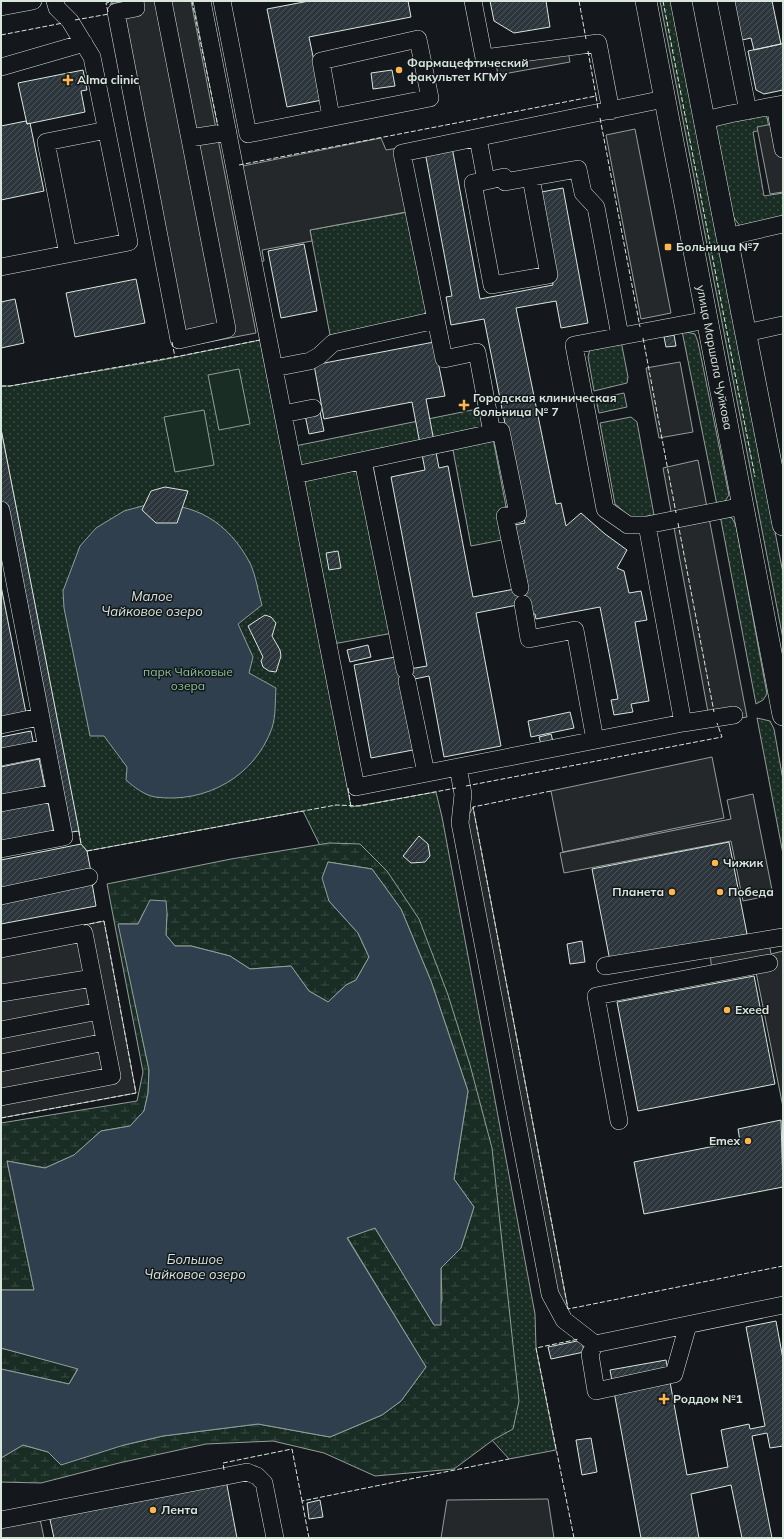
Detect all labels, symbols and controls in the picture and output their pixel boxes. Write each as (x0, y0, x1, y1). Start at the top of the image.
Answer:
place label: Фармацефтический факультет КГМУ (407, 55, 529, 84)
marker: Фармацефтический факультет КГМУ (394, 65, 404, 75)
place label: Alma clinic (77, 72, 139, 87)
marker: Alma clinic (62, 74, 74, 86)
place label: Больница №7 (676, 239, 759, 254)
marker: Больница №7 (663, 242, 673, 252)
street label: улица Маршала Чуйкова (694, 284, 736, 431)
place label: Городская клиническая больница № 7 (473, 390, 617, 419)
marker: Городская клиническая больница № 7 (458, 399, 470, 411)
water label: Малое Чайковое озеро (101, 588, 203, 619)
park label: парк Чайковые озера (143, 664, 233, 693)
place label: Чижик (723, 855, 763, 870)
marker: Чижик (710, 858, 720, 868)
place label: Планета (612, 884, 664, 899)
place label: Победа (728, 884, 774, 899)
marker: Планета (667, 887, 677, 897)
marker: Победа (715, 887, 725, 897)
place label: Exeed (735, 1002, 769, 1017)
marker: Exeed (722, 1005, 732, 1015)
place label: Emex (709, 1133, 740, 1148)
marker: Emex (743, 1136, 753, 1146)
water label: Большое Чайковое озеро (144, 1251, 246, 1282)
place label: Роддом №1 (673, 1391, 743, 1406)
marker: Роддом №1 (658, 1393, 670, 1405)
place label: Лента (161, 1502, 198, 1517)
marker: Лента (148, 1505, 158, 1515)

